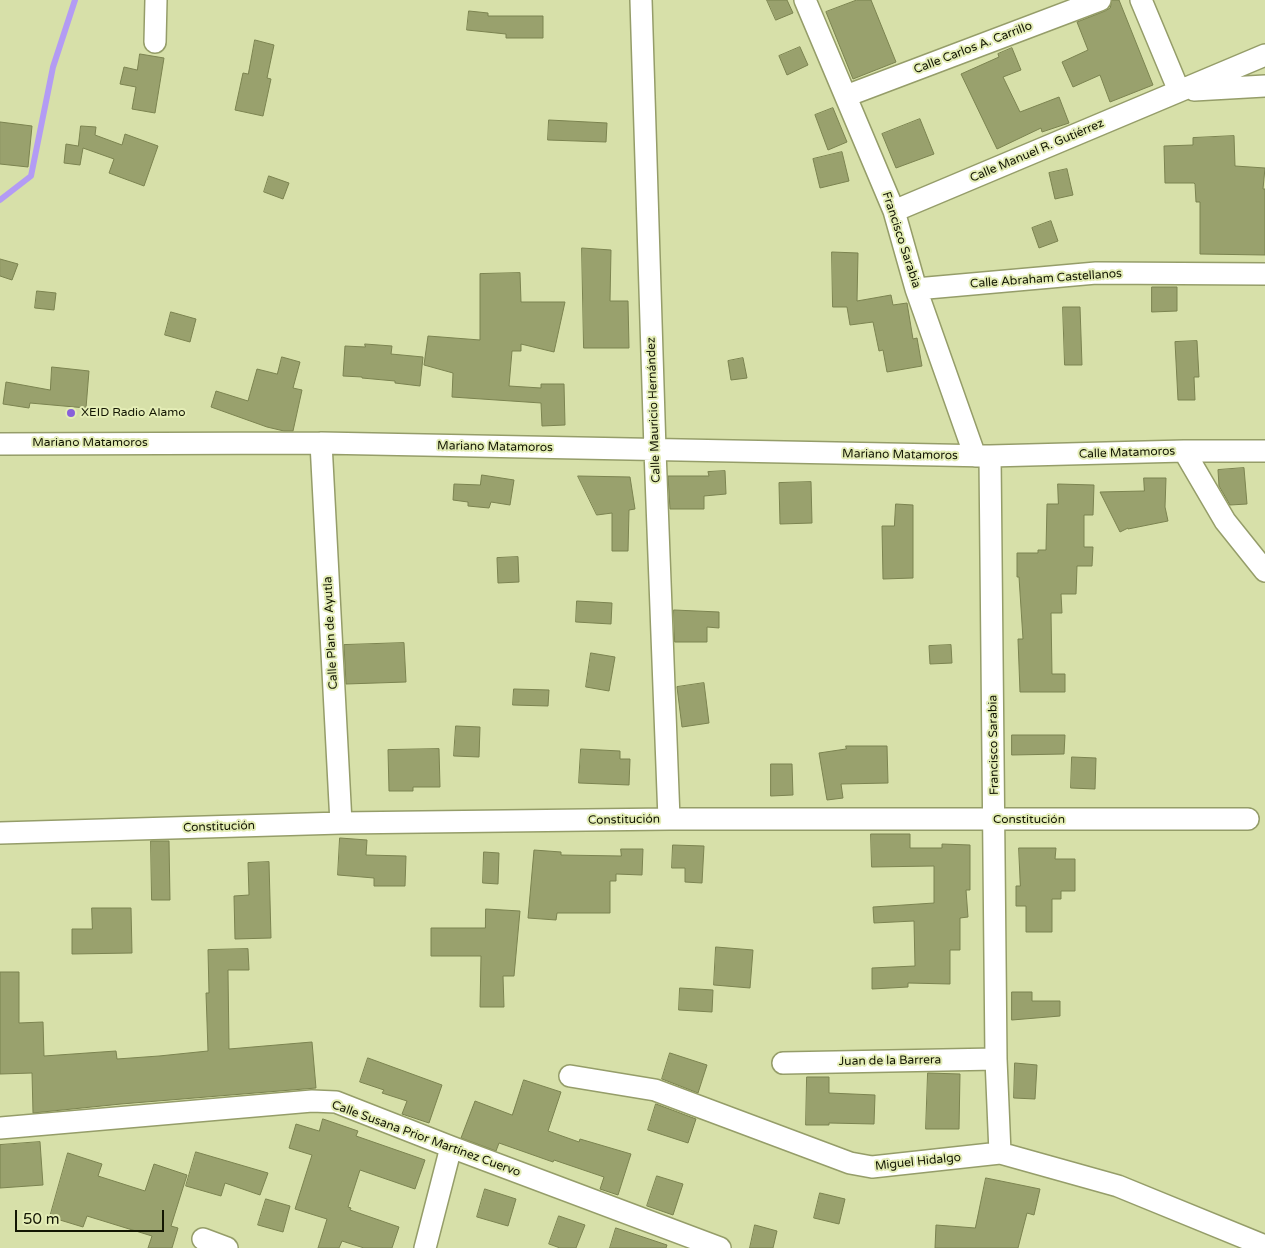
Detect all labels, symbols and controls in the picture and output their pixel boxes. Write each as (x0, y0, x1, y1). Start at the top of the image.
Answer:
street label: Calle Carlos A. Carrillo (912, 19, 1034, 77)
street label: Calle Manuel R. Gutiérrez (968, 116, 1106, 186)
street label: Francisco Sarabia (879, 190, 923, 290)
street label: Calle Abraham Castellanos (970, 267, 1122, 291)
street label: Calle Mauricio Hernández (644, 337, 664, 483)
place label: XEID Radio Alamo (81, 406, 185, 420)
marker: XEID Radio Alamo (65, 407, 77, 419)
street label: Mariano Matamoros (32, 436, 148, 450)
street label: Mariano Matamoros (437, 439, 553, 455)
street label: Calle Matamoros (1079, 444, 1175, 462)
street label: Mariano Matamoros (842, 447, 958, 463)
street label: Calle Plan de Ayutla (321, 576, 341, 690)
street label: Francisco Sarabia (986, 695, 1002, 795)
street label: Constitución (588, 812, 660, 828)
street label: Constitución (993, 813, 1065, 827)
street label: Constitución (183, 819, 255, 835)
street label: Juan de la Barrera (839, 1053, 941, 1069)
street label: Calle Susana Prior Martínez Cuervo (330, 1098, 522, 1180)
street label: Miguel Hidalgo (874, 1150, 962, 1174)
scale bar (18, 1200, 166, 1232)
text: 50 m (23, 1210, 60, 1228)

